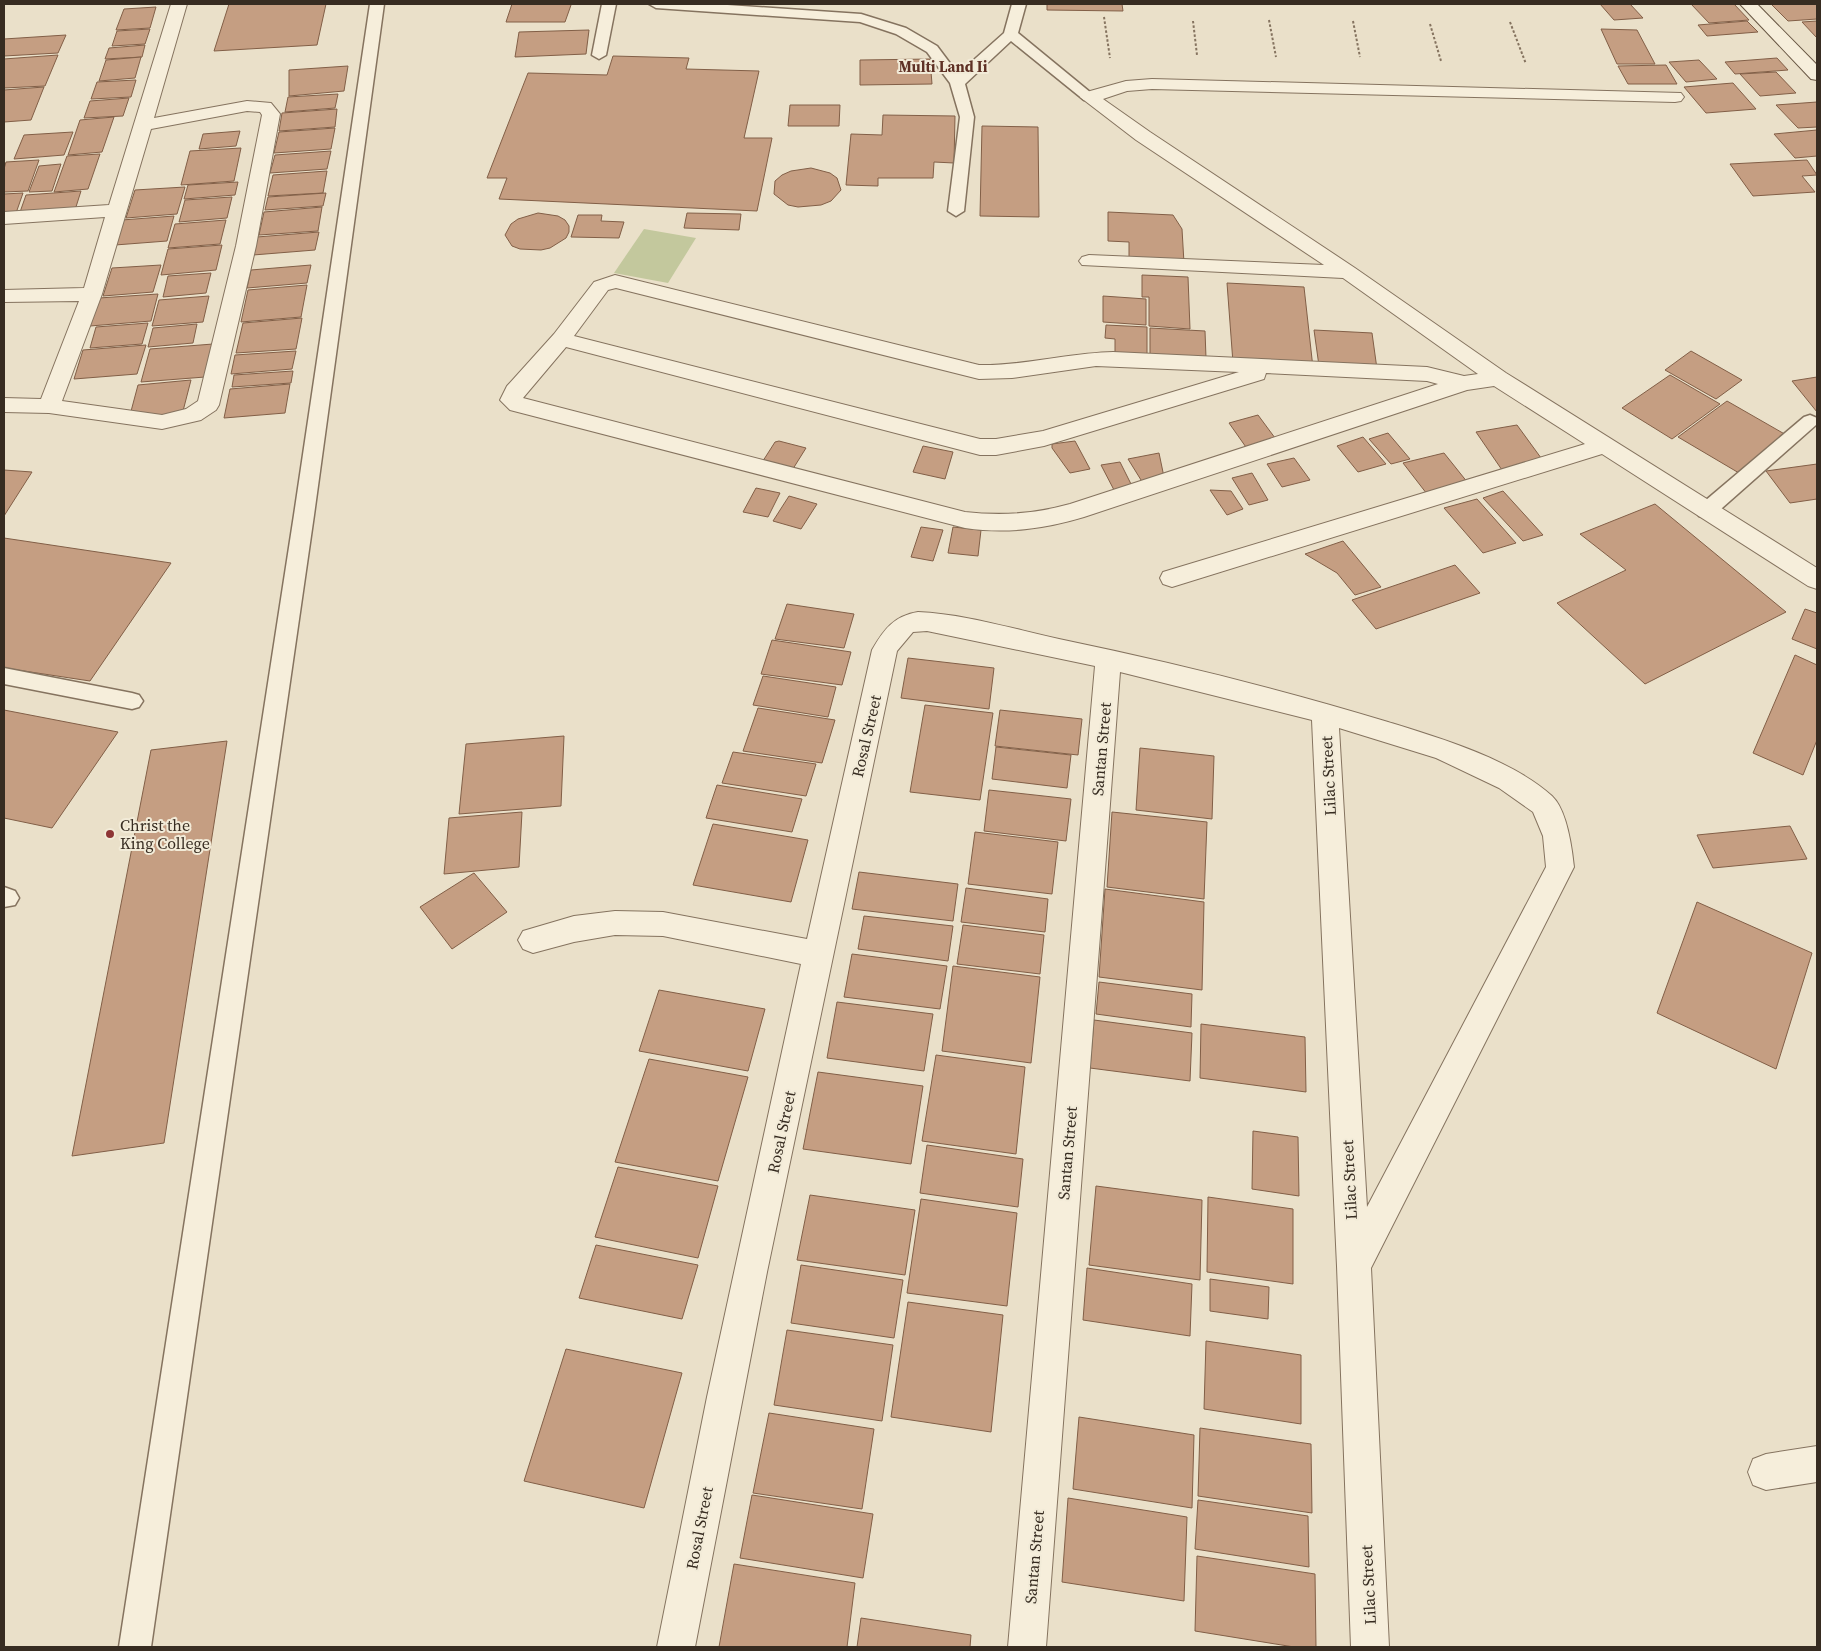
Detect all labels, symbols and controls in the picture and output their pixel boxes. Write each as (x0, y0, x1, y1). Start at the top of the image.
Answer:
district label: Multi Land Ii (899, 56, 988, 77)
street label: Rosal Street (846, 692, 886, 779)
street label: Santan Street (1086, 700, 1116, 797)
street label: Lilac Street (1315, 735, 1341, 816)
place label: Christ the King College (120, 814, 210, 854)
marker: Christ the King College (104, 828, 116, 840)
street label: Rosal Street (762, 1088, 801, 1175)
street label: Santan Street (1052, 1104, 1082, 1201)
street label: Lilac Street (1336, 1139, 1362, 1220)
street label: Rosal Street (680, 1484, 718, 1571)
street label: Santan Street (1019, 1508, 1049, 1605)
street label: Lilac Street (1355, 1544, 1381, 1625)

